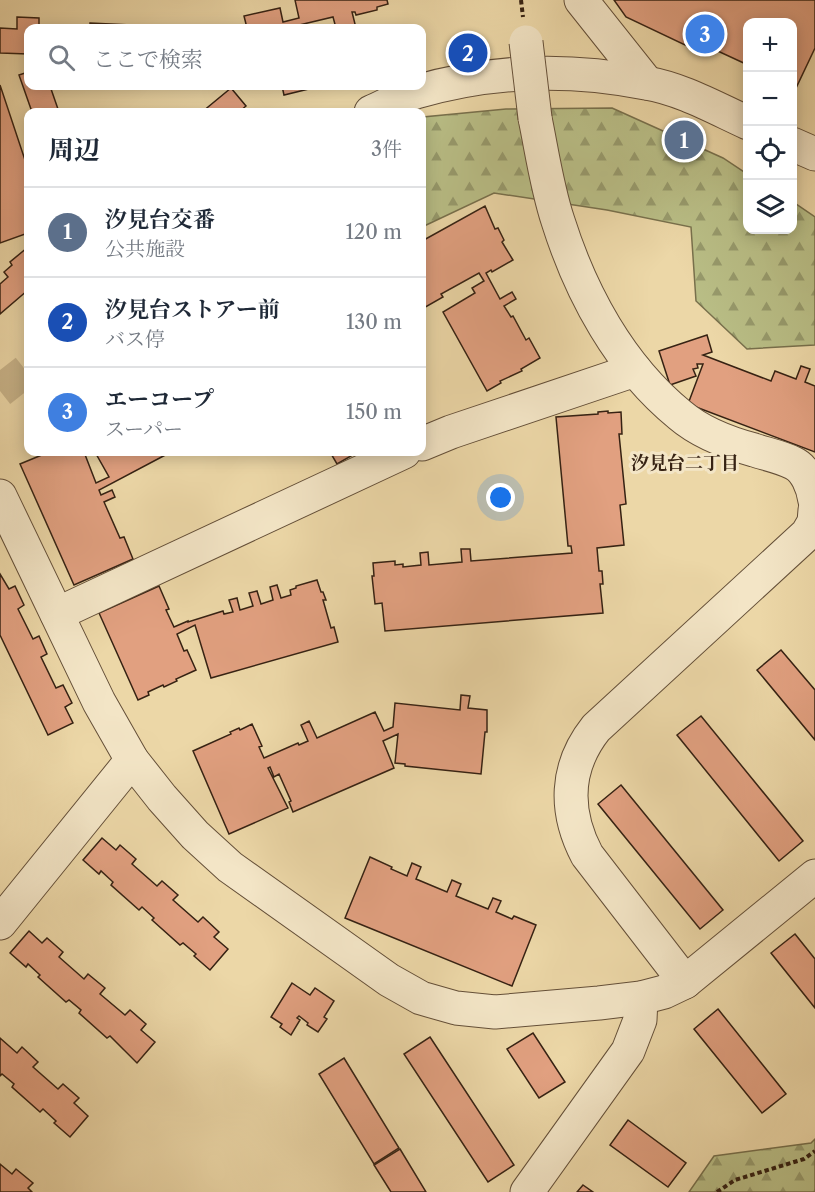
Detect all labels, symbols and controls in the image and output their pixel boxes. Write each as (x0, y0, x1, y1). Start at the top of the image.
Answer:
pin: 3 (686, 12, 724, 57)
map controls (743, 18, 797, 234)
button: + (743, 18, 797, 72)
search box (24, 24, 426, 90)
pin: 2 (448, 31, 488, 76)
icon: search (45, 41, 78, 74)
text: ここで検索 (93, 46, 203, 73)
button: − (743, 72, 797, 126)
pin: 1 (664, 118, 704, 162)
button: locate (743, 126, 797, 180)
text: 周辺 (48, 134, 100, 166)
text: 3件 (371, 137, 402, 161)
button: layers (743, 180, 797, 234)
text: 汐見台交番 (105, 206, 215, 233)
text: 1 (63, 220, 72, 244)
text: 120 m (345, 220, 402, 244)
text: 公共施設 (105, 237, 185, 261)
text: 汐見台ストアー前 (105, 296, 280, 323)
text: 2 (62, 310, 73, 334)
text: 130 m (346, 310, 402, 334)
text: バス停 (105, 327, 165, 351)
text: エーコープ (105, 386, 214, 413)
text: 3 (62, 400, 73, 424)
text: 150 m (346, 400, 402, 424)
text: スーパー (105, 417, 183, 441)
district label: 汐見台二丁目 (631, 452, 739, 474)
your location (486, 483, 515, 512)

